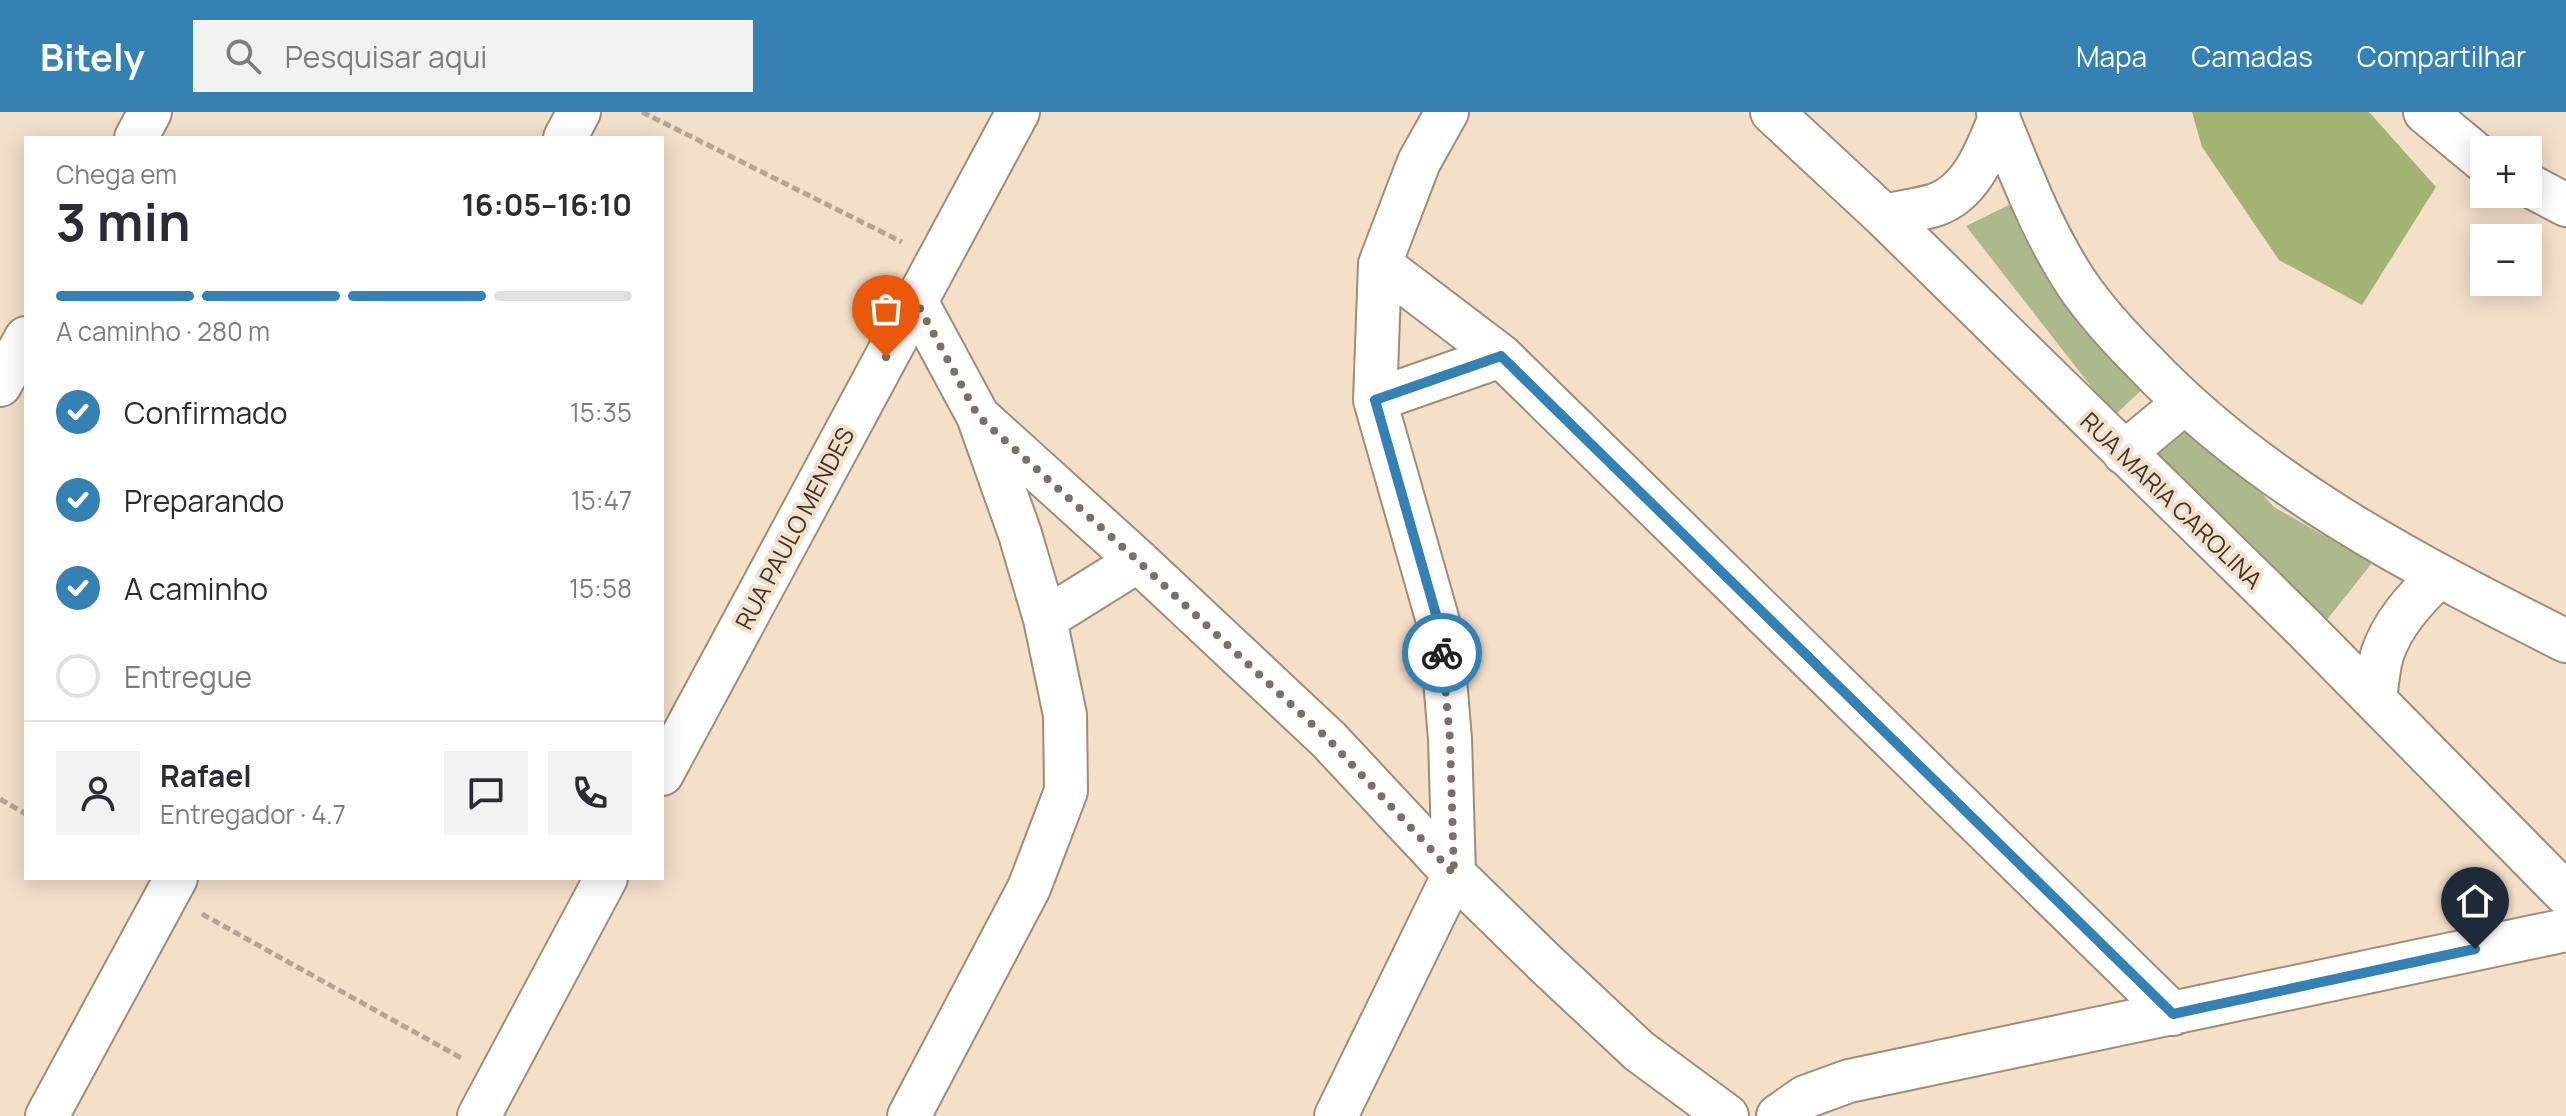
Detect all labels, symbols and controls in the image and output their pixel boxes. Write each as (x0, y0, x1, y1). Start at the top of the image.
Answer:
search box (193, 20, 753, 92)
text: Bitely (40, 30, 145, 82)
icon: search (221, 34, 265, 78)
text: Pesquisar aqui (285, 36, 487, 77)
text: Mapa (2076, 37, 2147, 75)
text: Camadas (2191, 37, 2313, 75)
text: Compartilhar (2357, 37, 2526, 75)
map controls (2470, 136, 2542, 296)
button: + (2470, 136, 2542, 208)
text: Chega em (56, 156, 177, 192)
text: 16:05–16:10 (462, 184, 632, 225)
text: 3 min (56, 186, 191, 257)
button: − (2470, 224, 2542, 296)
pin (852, 275, 920, 357)
icon: bag (864, 287, 908, 331)
text: A caminho · 280 m (56, 313, 270, 349)
icon: check (56, 390, 100, 434)
text: Confirmado (124, 392, 288, 433)
text: 15:35 (570, 394, 632, 430)
street label: RUA MARIA CAROLINA (2074, 404, 2270, 596)
street label: RUA PAULO MENDES (727, 421, 861, 635)
icon: check (56, 478, 100, 522)
text: Preparando (124, 480, 284, 521)
text: 15:47 (571, 482, 632, 518)
icon: check (56, 566, 100, 610)
text: A caminho (124, 568, 268, 609)
text: 15:58 (569, 570, 632, 606)
courier (1402, 613, 1482, 693)
icon: bike (1420, 631, 1464, 675)
text: Entregue (124, 656, 252, 697)
button: person (56, 751, 140, 835)
button: chat (444, 751, 528, 835)
button: phone (548, 751, 632, 835)
text: Rafael (160, 755, 252, 796)
text: Entregador · 4.7 (160, 796, 346, 832)
pin (2441, 867, 2509, 949)
icon: home (2453, 879, 2497, 923)

